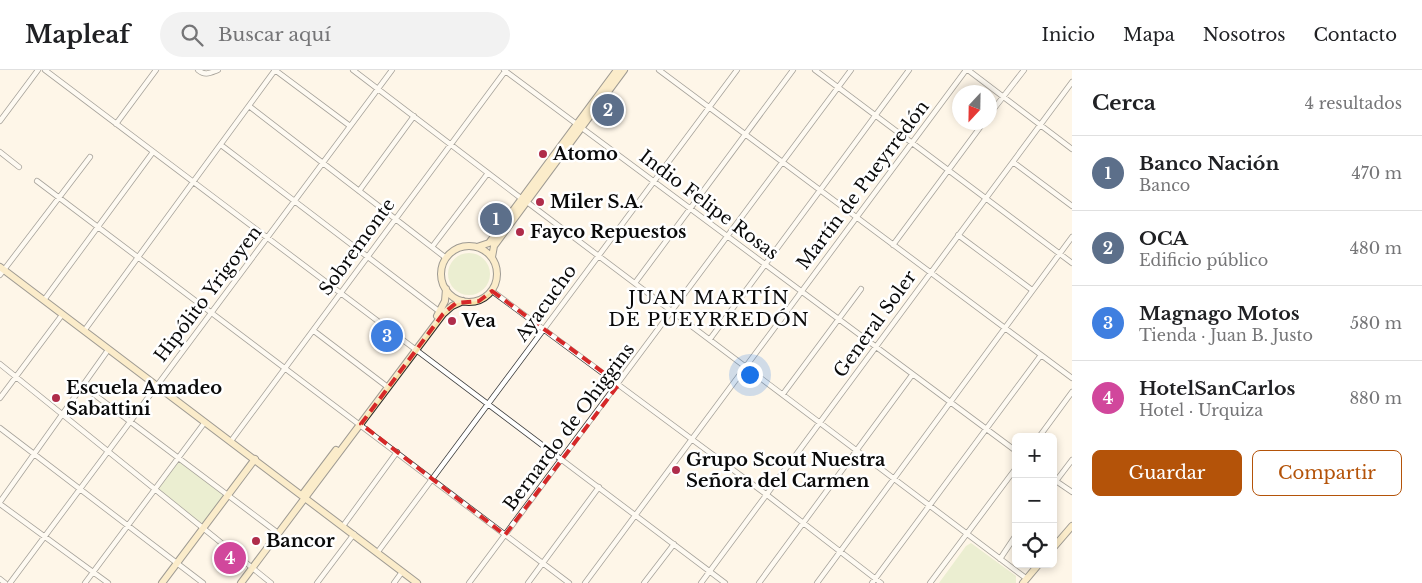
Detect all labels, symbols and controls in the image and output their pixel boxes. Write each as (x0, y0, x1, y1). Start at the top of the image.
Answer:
search box (160, 12, 510, 57)
text: Mapleaf (25, 20, 130, 49)
icon: search (178, 21, 206, 49)
text: Buscar aquí (218, 23, 331, 46)
text: Inicio (1041, 24, 1095, 46)
text: Mapa (1123, 24, 1175, 46)
text: Nosotros (1203, 24, 1285, 46)
text: Contacto (1313, 24, 1397, 46)
north arrow (952, 85, 997, 130)
text: Cerca (1092, 90, 1156, 116)
pin: 2 (592, 91, 624, 129)
text: 4 resultados (1305, 93, 1402, 113)
street label: Martín de Pueyrredón (792, 96, 934, 274)
place label: Atomo (552, 143, 618, 165)
street label: Indio Felipe Rosas (635, 146, 783, 264)
marker: Atomo (537, 148, 549, 160)
text: Banco Nación (1139, 152, 1279, 175)
text: 1 (1105, 163, 1111, 183)
text: 470 m (1351, 163, 1402, 183)
text: Banco (1139, 175, 1190, 195)
place label: Miler S.A. (550, 191, 643, 213)
street label: Sobremonte (314, 194, 400, 300)
marker: Miler S.A. (534, 196, 546, 208)
pin: 1 (480, 200, 512, 238)
place label: Fayco Repuestos (530, 221, 686, 243)
street label: Hipólito Yrigoyen (150, 222, 266, 366)
marker: Fayco Repuestos (514, 226, 526, 238)
text: OCA (1139, 227, 1188, 250)
text: 2 (1103, 238, 1113, 258)
text: 480 m (1350, 238, 1402, 258)
text: Edificio público (1139, 250, 1268, 270)
street label: Ayacucho (510, 260, 581, 347)
street label: General Soler (829, 266, 921, 382)
district label: JUAN MARTÍN DE PUEYRREDÓN (608, 286, 810, 331)
text: Magnago Motos (1139, 302, 1300, 325)
place label: Vea (461, 310, 496, 332)
text: 3 (1103, 313, 1113, 333)
text: 580 m (1350, 313, 1402, 333)
marker: Vea (446, 315, 458, 327)
pin: 3 (371, 317, 403, 355)
text: Tienda · Juan B. Justo (1139, 325, 1313, 345)
street label: Bernardo de Ohiggins (499, 339, 639, 515)
your location (737, 362, 763, 388)
place label: Escuela Amadeo Sabattini (66, 377, 222, 420)
text: HotelSanCarlos (1139, 377, 1295, 400)
text: 4 (1103, 388, 1113, 408)
text: 880 m (1349, 388, 1402, 408)
marker: Escuela Amadeo Sabattini (50, 392, 62, 404)
text: Hotel · Urquiza (1139, 400, 1263, 420)
map controls (1012, 433, 1057, 568)
button: + (1012, 433, 1057, 478)
place label: Grupo Scout Nuestra Señora del Carmen (686, 449, 886, 492)
button: Guardar (1092, 450, 1242, 496)
button: Compartir (1252, 450, 1402, 496)
marker: Grupo Scout Nuestra Señora del Carmen (670, 464, 682, 476)
button: − (1012, 478, 1057, 523)
button: locate (1012, 523, 1057, 568)
place label: Bancor (266, 530, 335, 552)
marker: Bancor (250, 535, 262, 547)
pin: 4 (214, 539, 246, 577)

